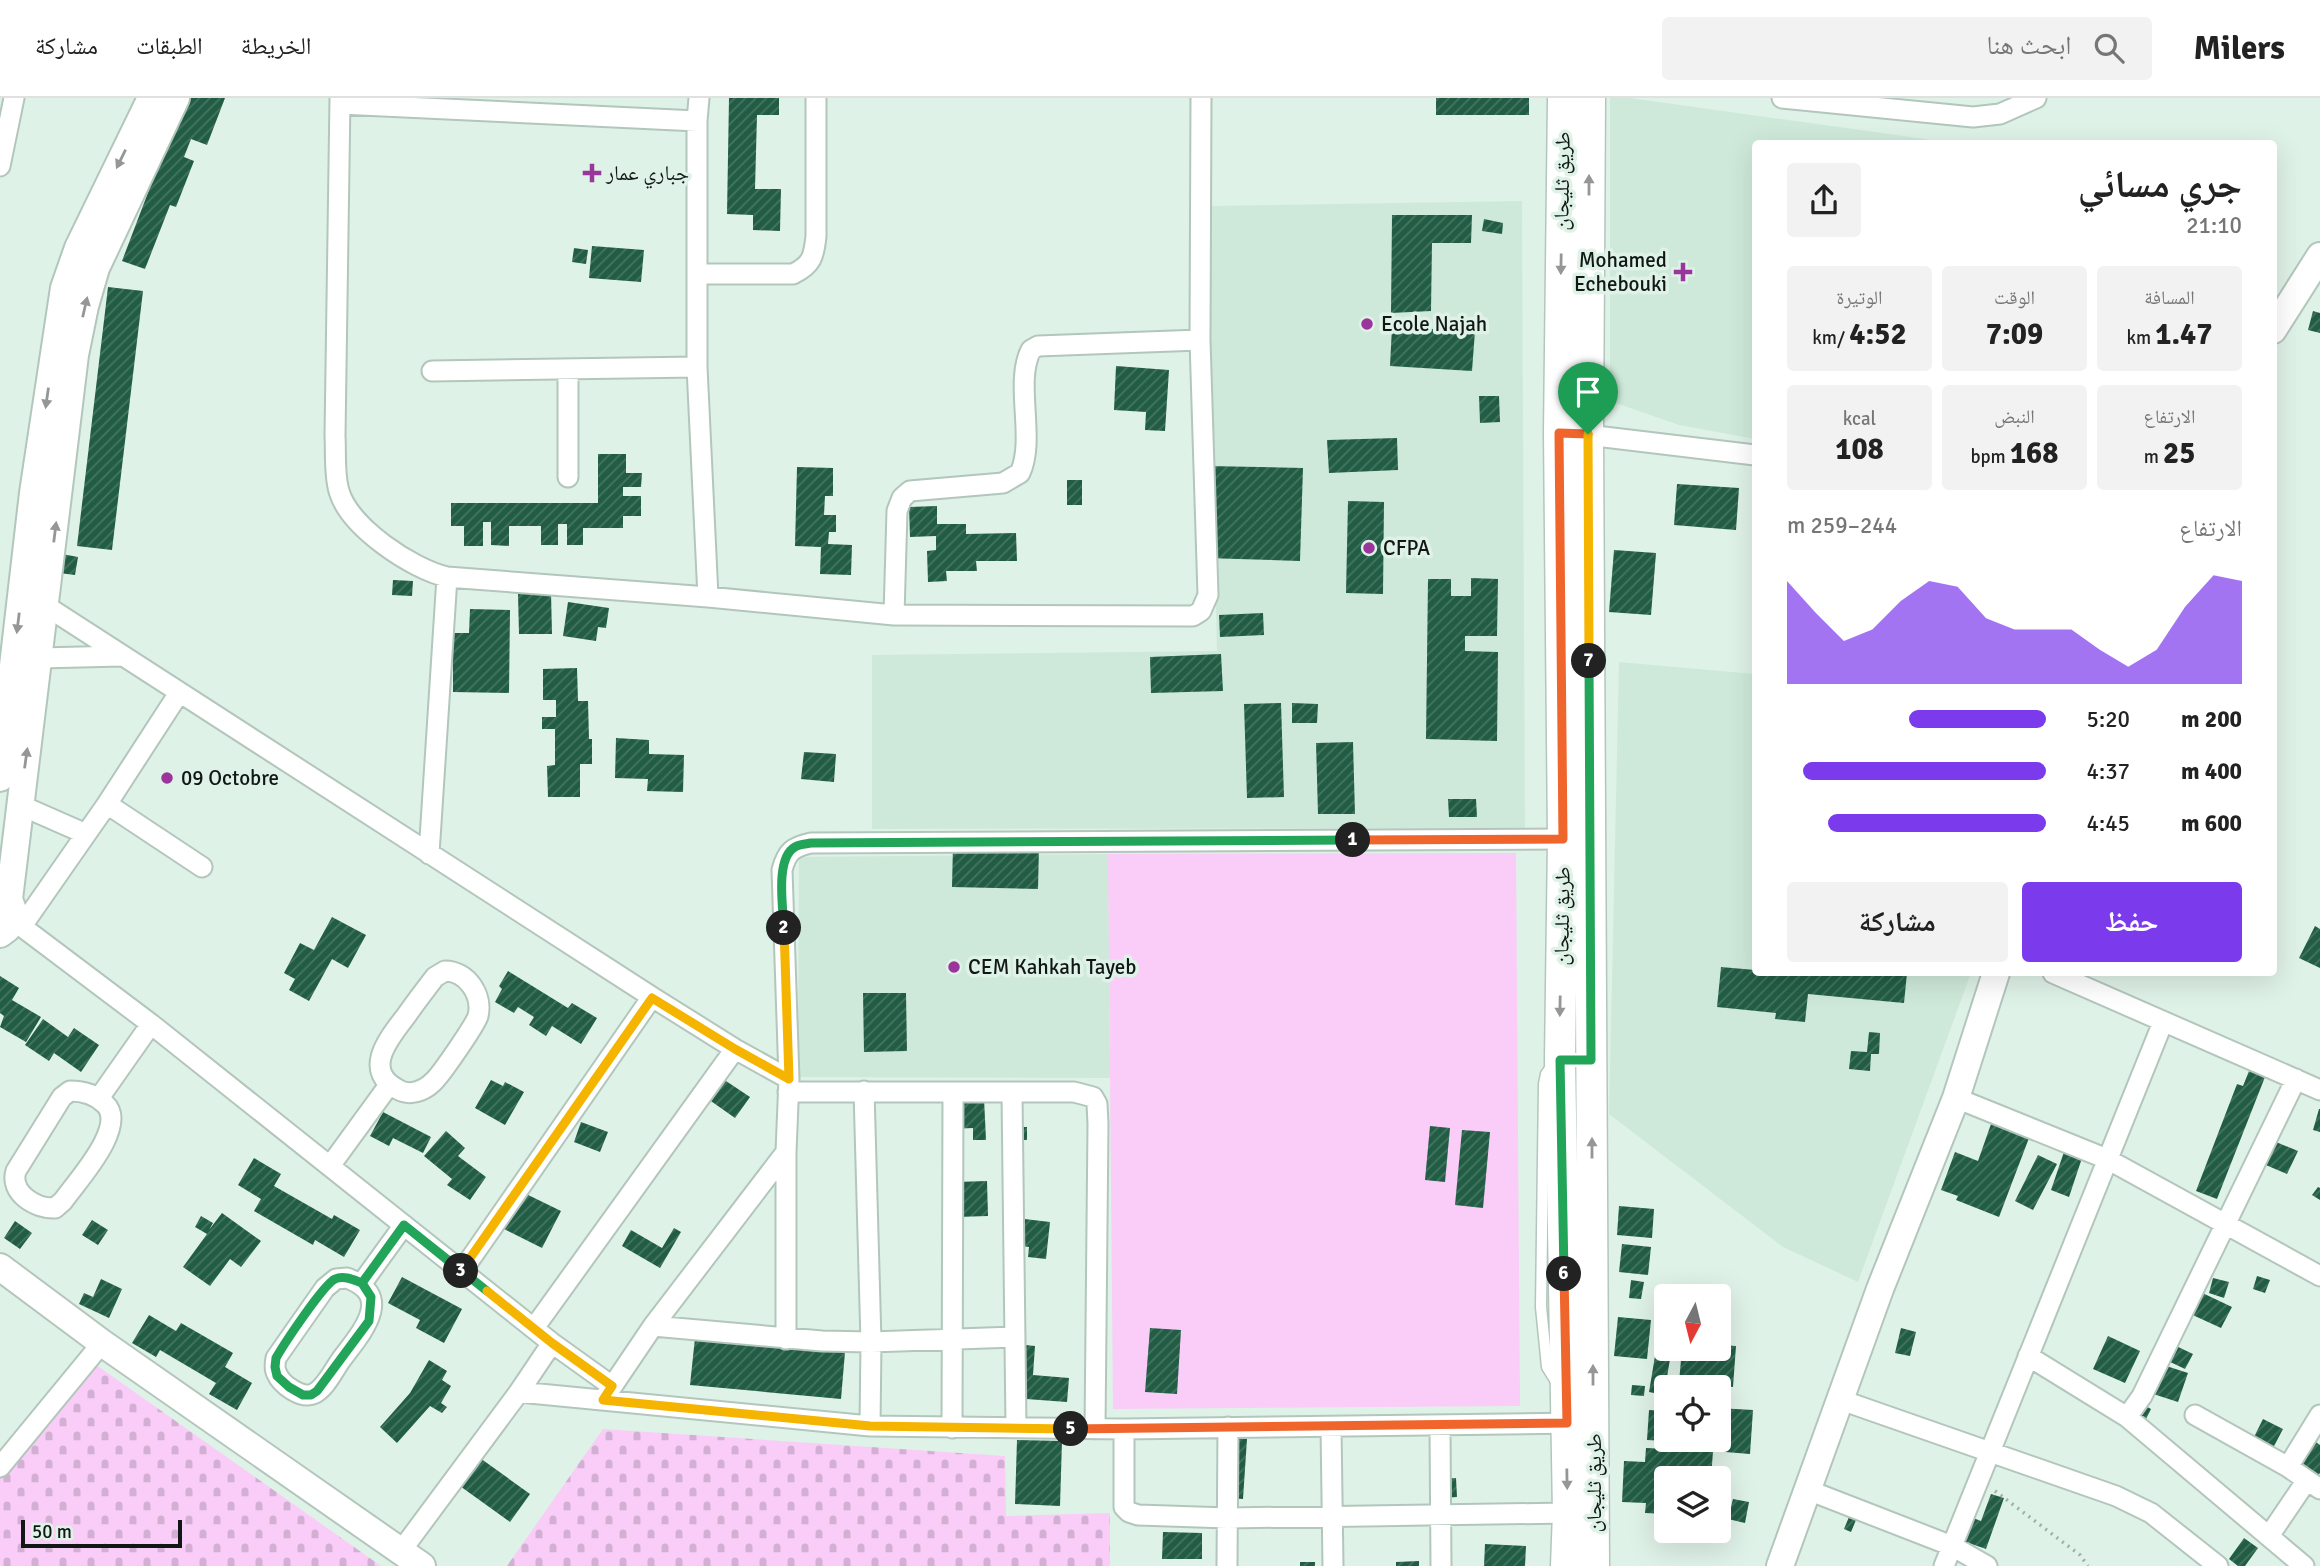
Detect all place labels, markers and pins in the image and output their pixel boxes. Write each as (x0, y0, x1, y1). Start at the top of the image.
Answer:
place label: جباري عمار (605, 160, 689, 189)
marker: جباري عمار (584, 165, 600, 181)
place label: Mohamed Echebouki (1574, 247, 1667, 297)
marker: Mohamed Echebouki (1673, 262, 1693, 282)
place label: Ecole Najah (1381, 311, 1487, 337)
marker: Ecole Najah (1359, 316, 1375, 332)
pin (1558, 362, 1618, 434)
place label: CFPA (1383, 535, 1430, 561)
marker: CFPA (1361, 540, 1377, 556)
pin: 7 (1572, 644, 1606, 678)
place label: 09 Octobre (181, 765, 279, 791)
marker: 09 Octobre (159, 770, 175, 786)
pin: 1 (1336, 822, 1370, 858)
pin: 2 (766, 910, 802, 946)
place label: CEM Kahkah Tayeb (968, 954, 1136, 980)
marker: CEM Kahkah Tayeb (946, 959, 962, 975)
pin: 3 (444, 1254, 478, 1288)
pin: 6 (1546, 1256, 1582, 1292)
pin: 5 (1054, 1412, 1088, 1446)

